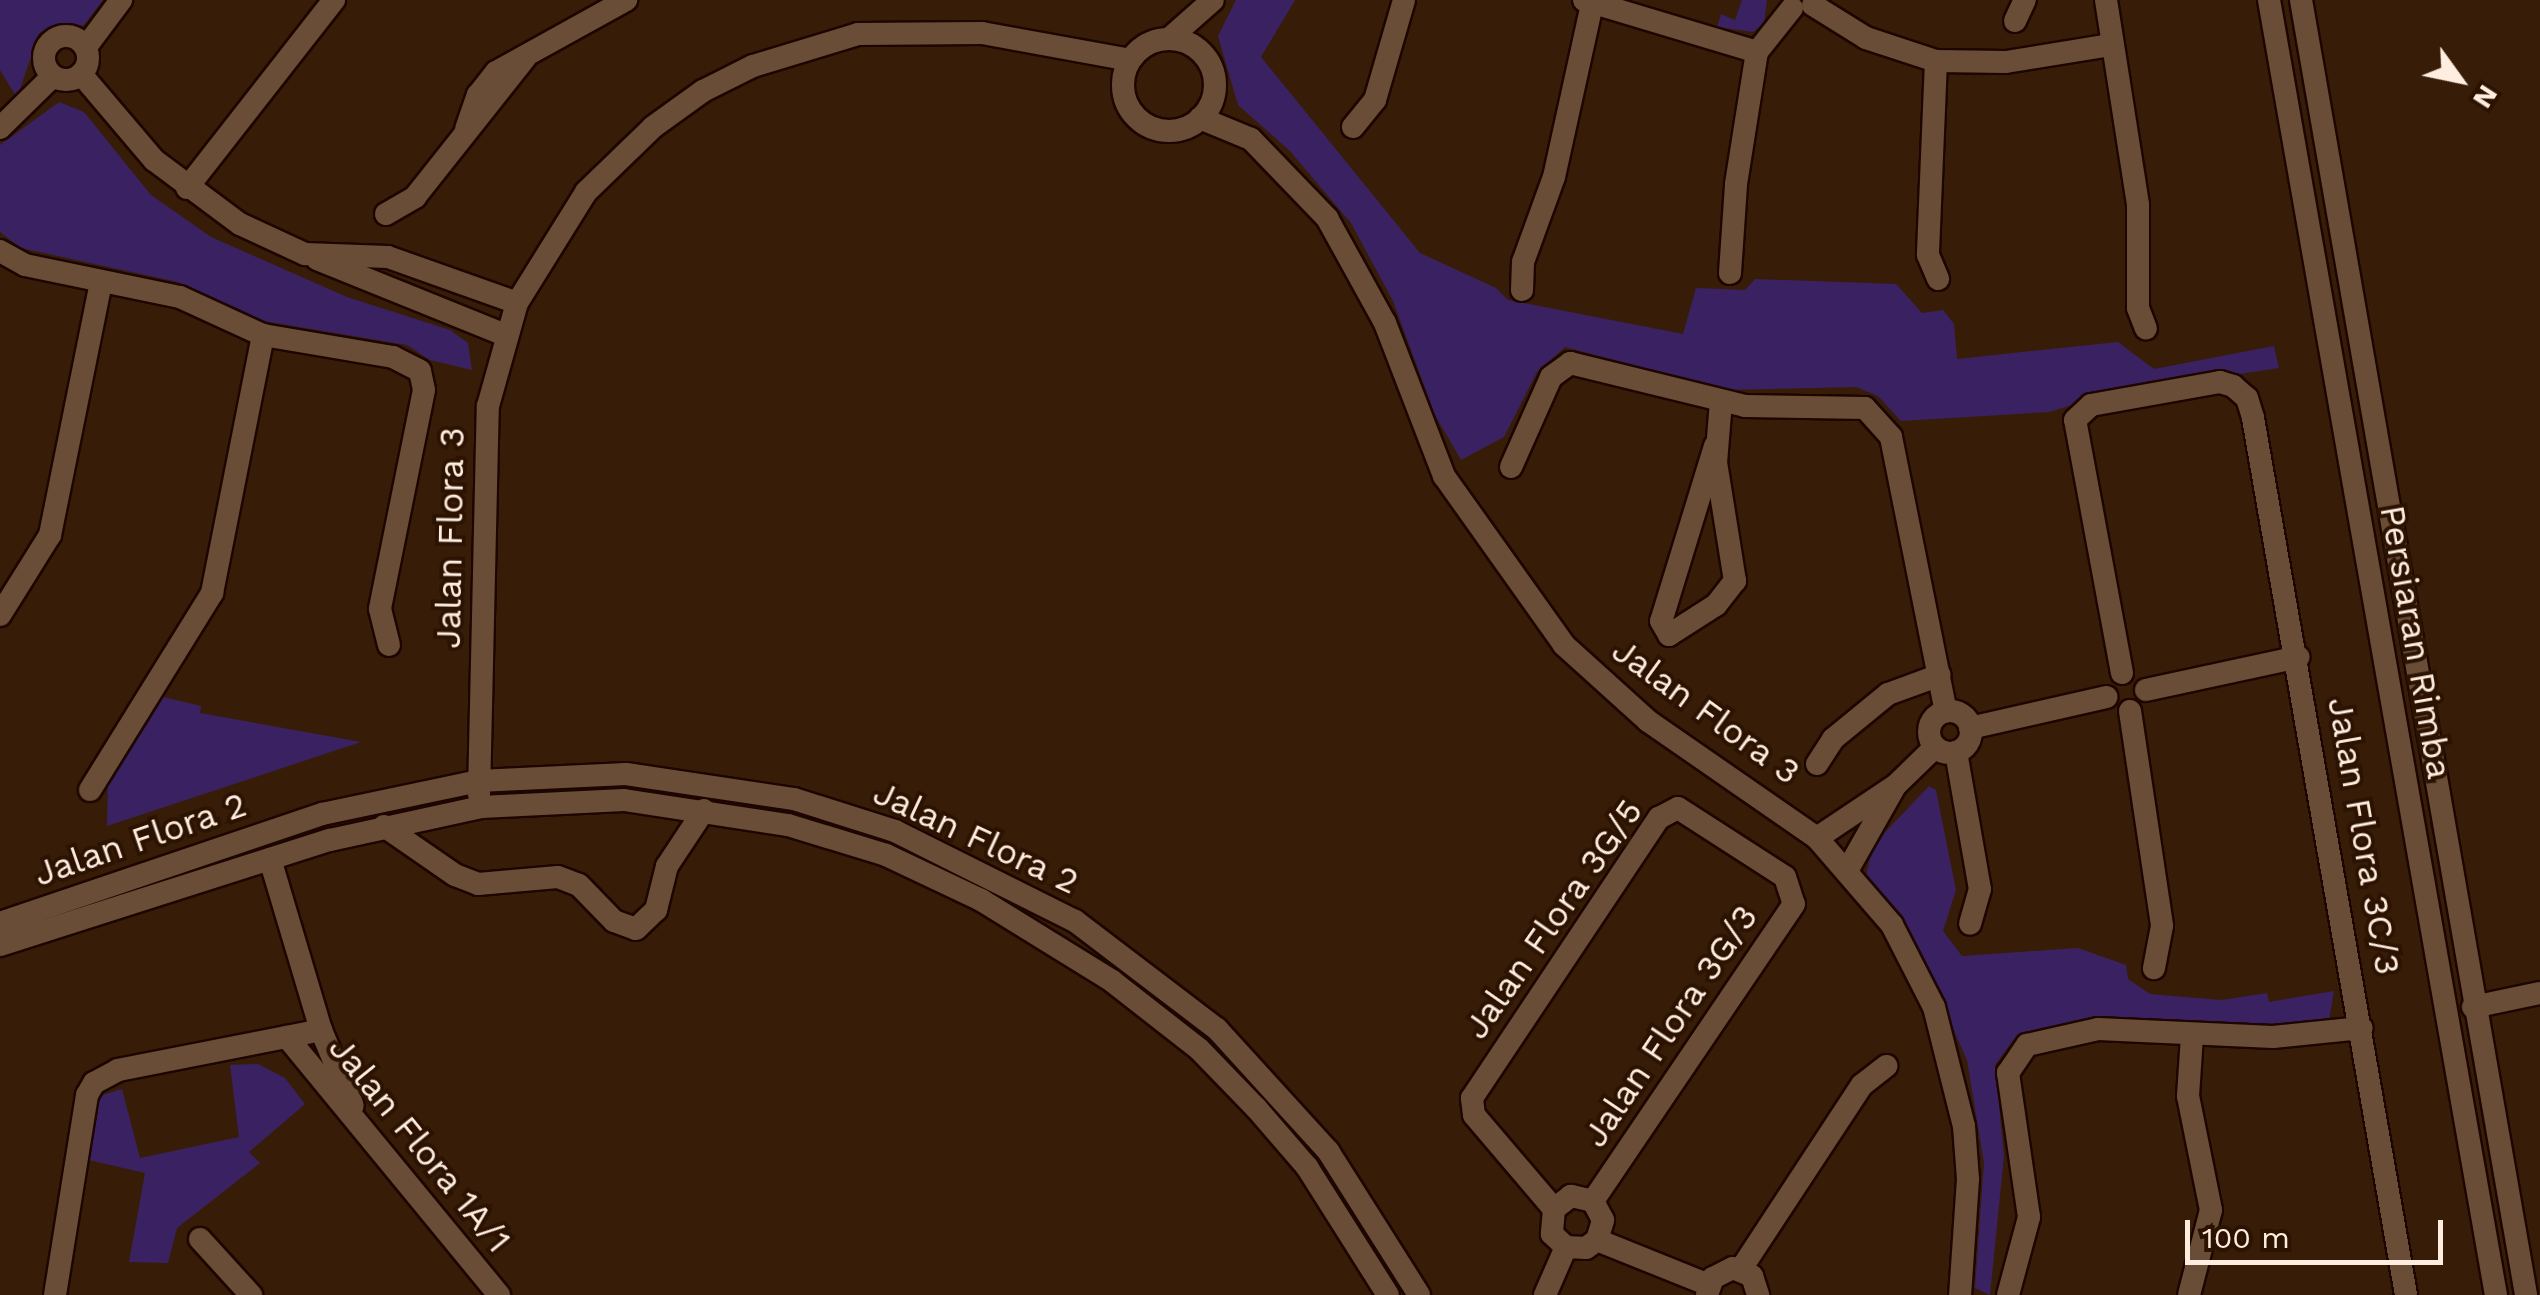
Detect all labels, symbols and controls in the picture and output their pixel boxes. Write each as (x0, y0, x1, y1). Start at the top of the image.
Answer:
north arrow (2410, 30, 2510, 130)
text: N (2466, 79, 2505, 114)
street label: Jalan Flora 3 (427, 427, 473, 649)
street label: Persiaran Rimba (2371, 502, 2461, 782)
street label: Jalan Flora 3 (1604, 629, 1808, 793)
street label: Jalan Flora 3C/3 (2319, 694, 2409, 978)
street label: Jalan Flora 2 (866, 771, 1086, 903)
street label: Jalan Flora 2 (28, 783, 252, 895)
street label: Jalan Flora 3G/5 (1455, 791, 1651, 1047)
street label: Jalan Flora 3G/3 (1573, 897, 1767, 1155)
street label: Jalan Flora 1A/1 (320, 1027, 520, 1261)
scale bar (2190, 1200, 2448, 1262)
text: 100 m (2202, 1220, 2290, 1255)

